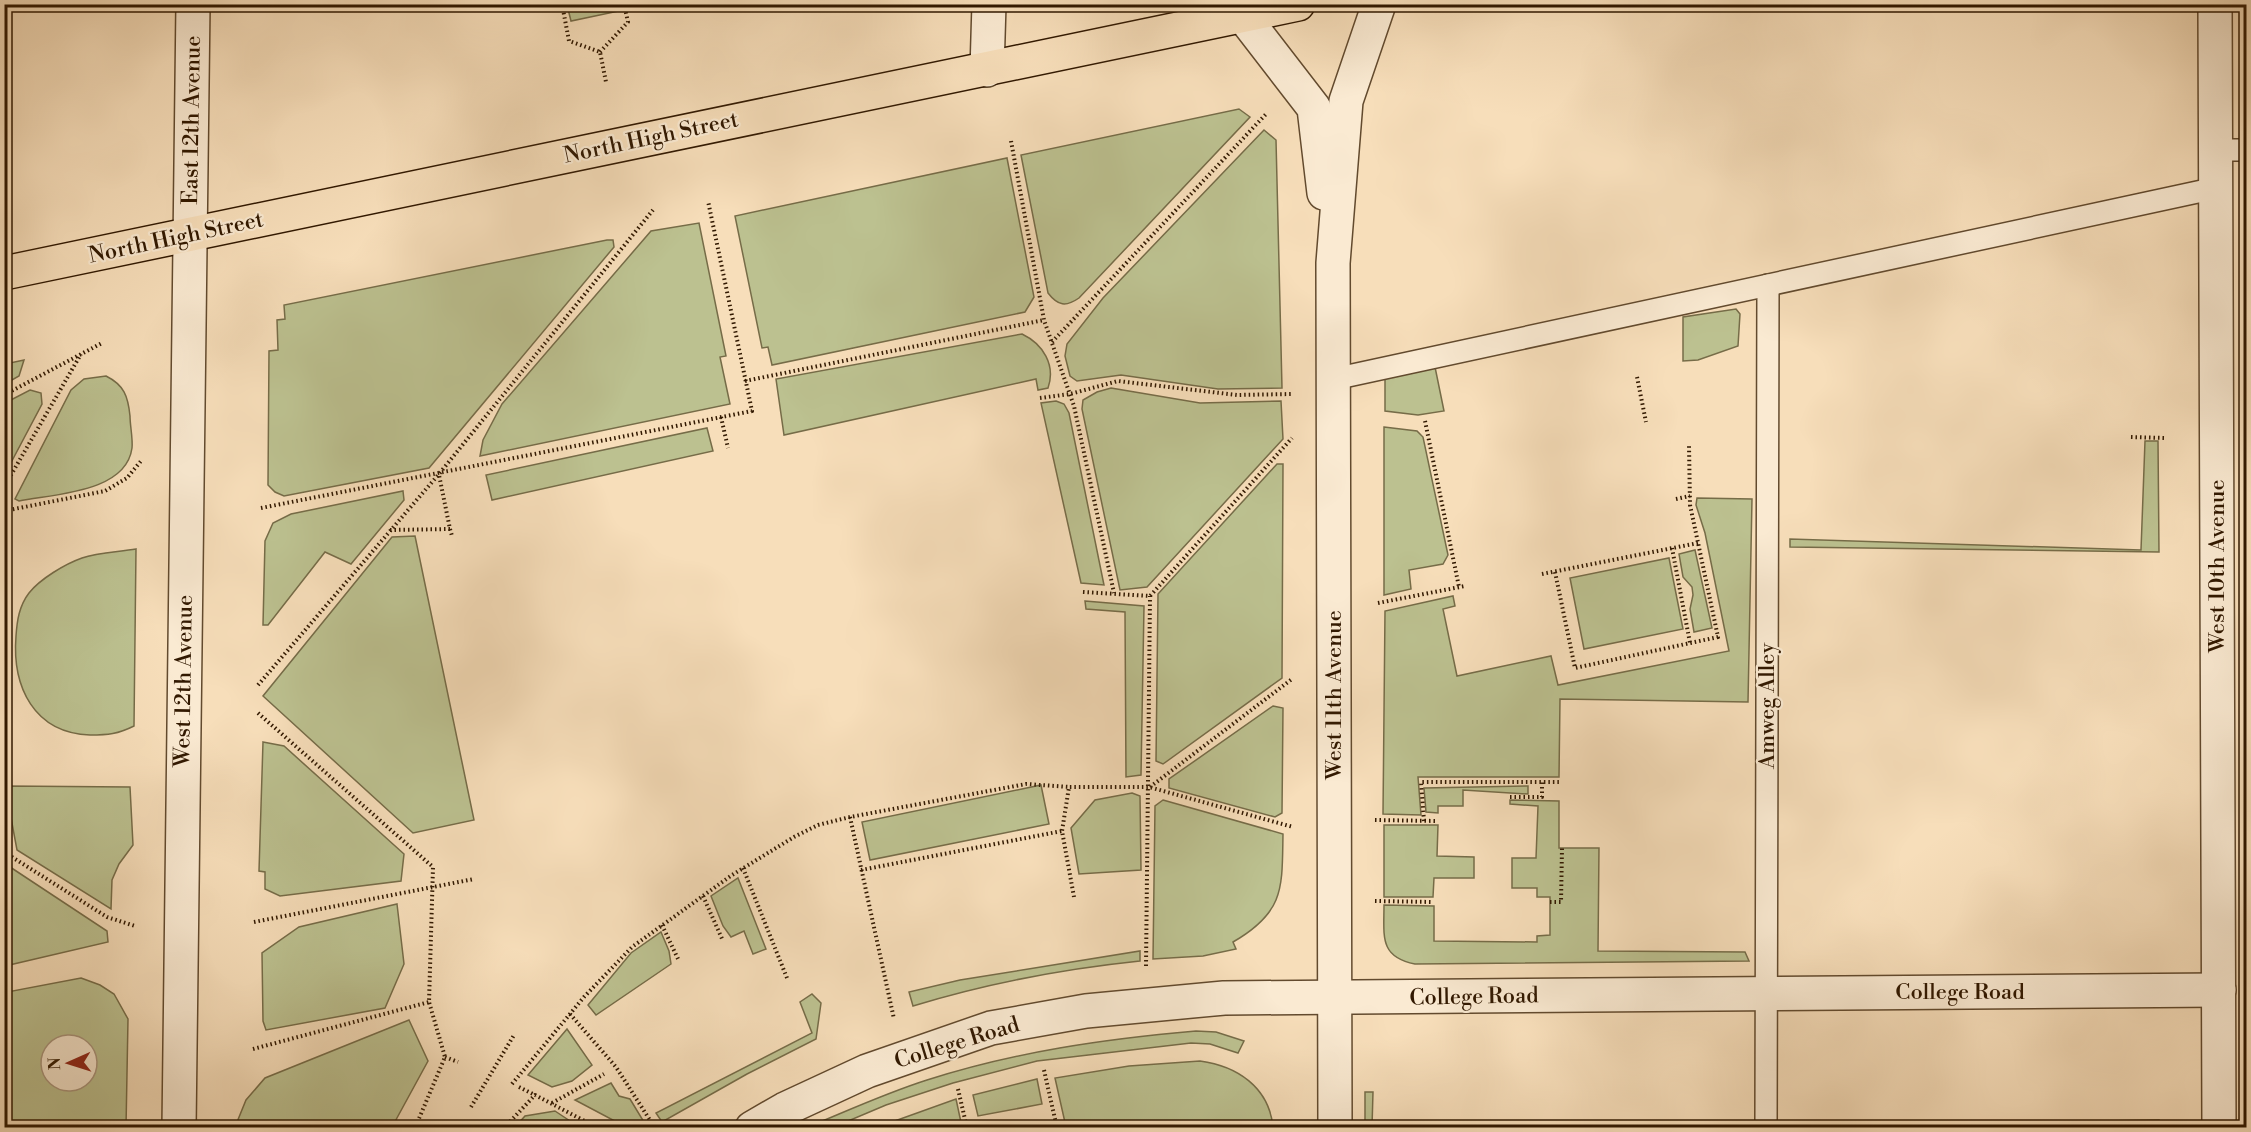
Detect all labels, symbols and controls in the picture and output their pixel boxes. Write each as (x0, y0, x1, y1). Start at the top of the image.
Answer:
street label: East 12th Avenue (177, 35, 207, 205)
street label: North High Street (561, 106, 741, 170)
street label: North High Street (86, 206, 266, 270)
street label: West 10th Avenue (2204, 479, 2231, 654)
street label: West 12th Avenue (169, 595, 199, 768)
street label: West 11th Avenue (1321, 610, 1348, 781)
street label: Amweg Alley (1754, 643, 1781, 770)
street label: College Road (1895, 979, 2025, 1006)
street label: College Road (1409, 982, 1539, 1012)
street label: College Road (891, 1011, 1023, 1075)
north arrow (39, 1033, 99, 1093)
text: N (45, 1057, 65, 1071)

